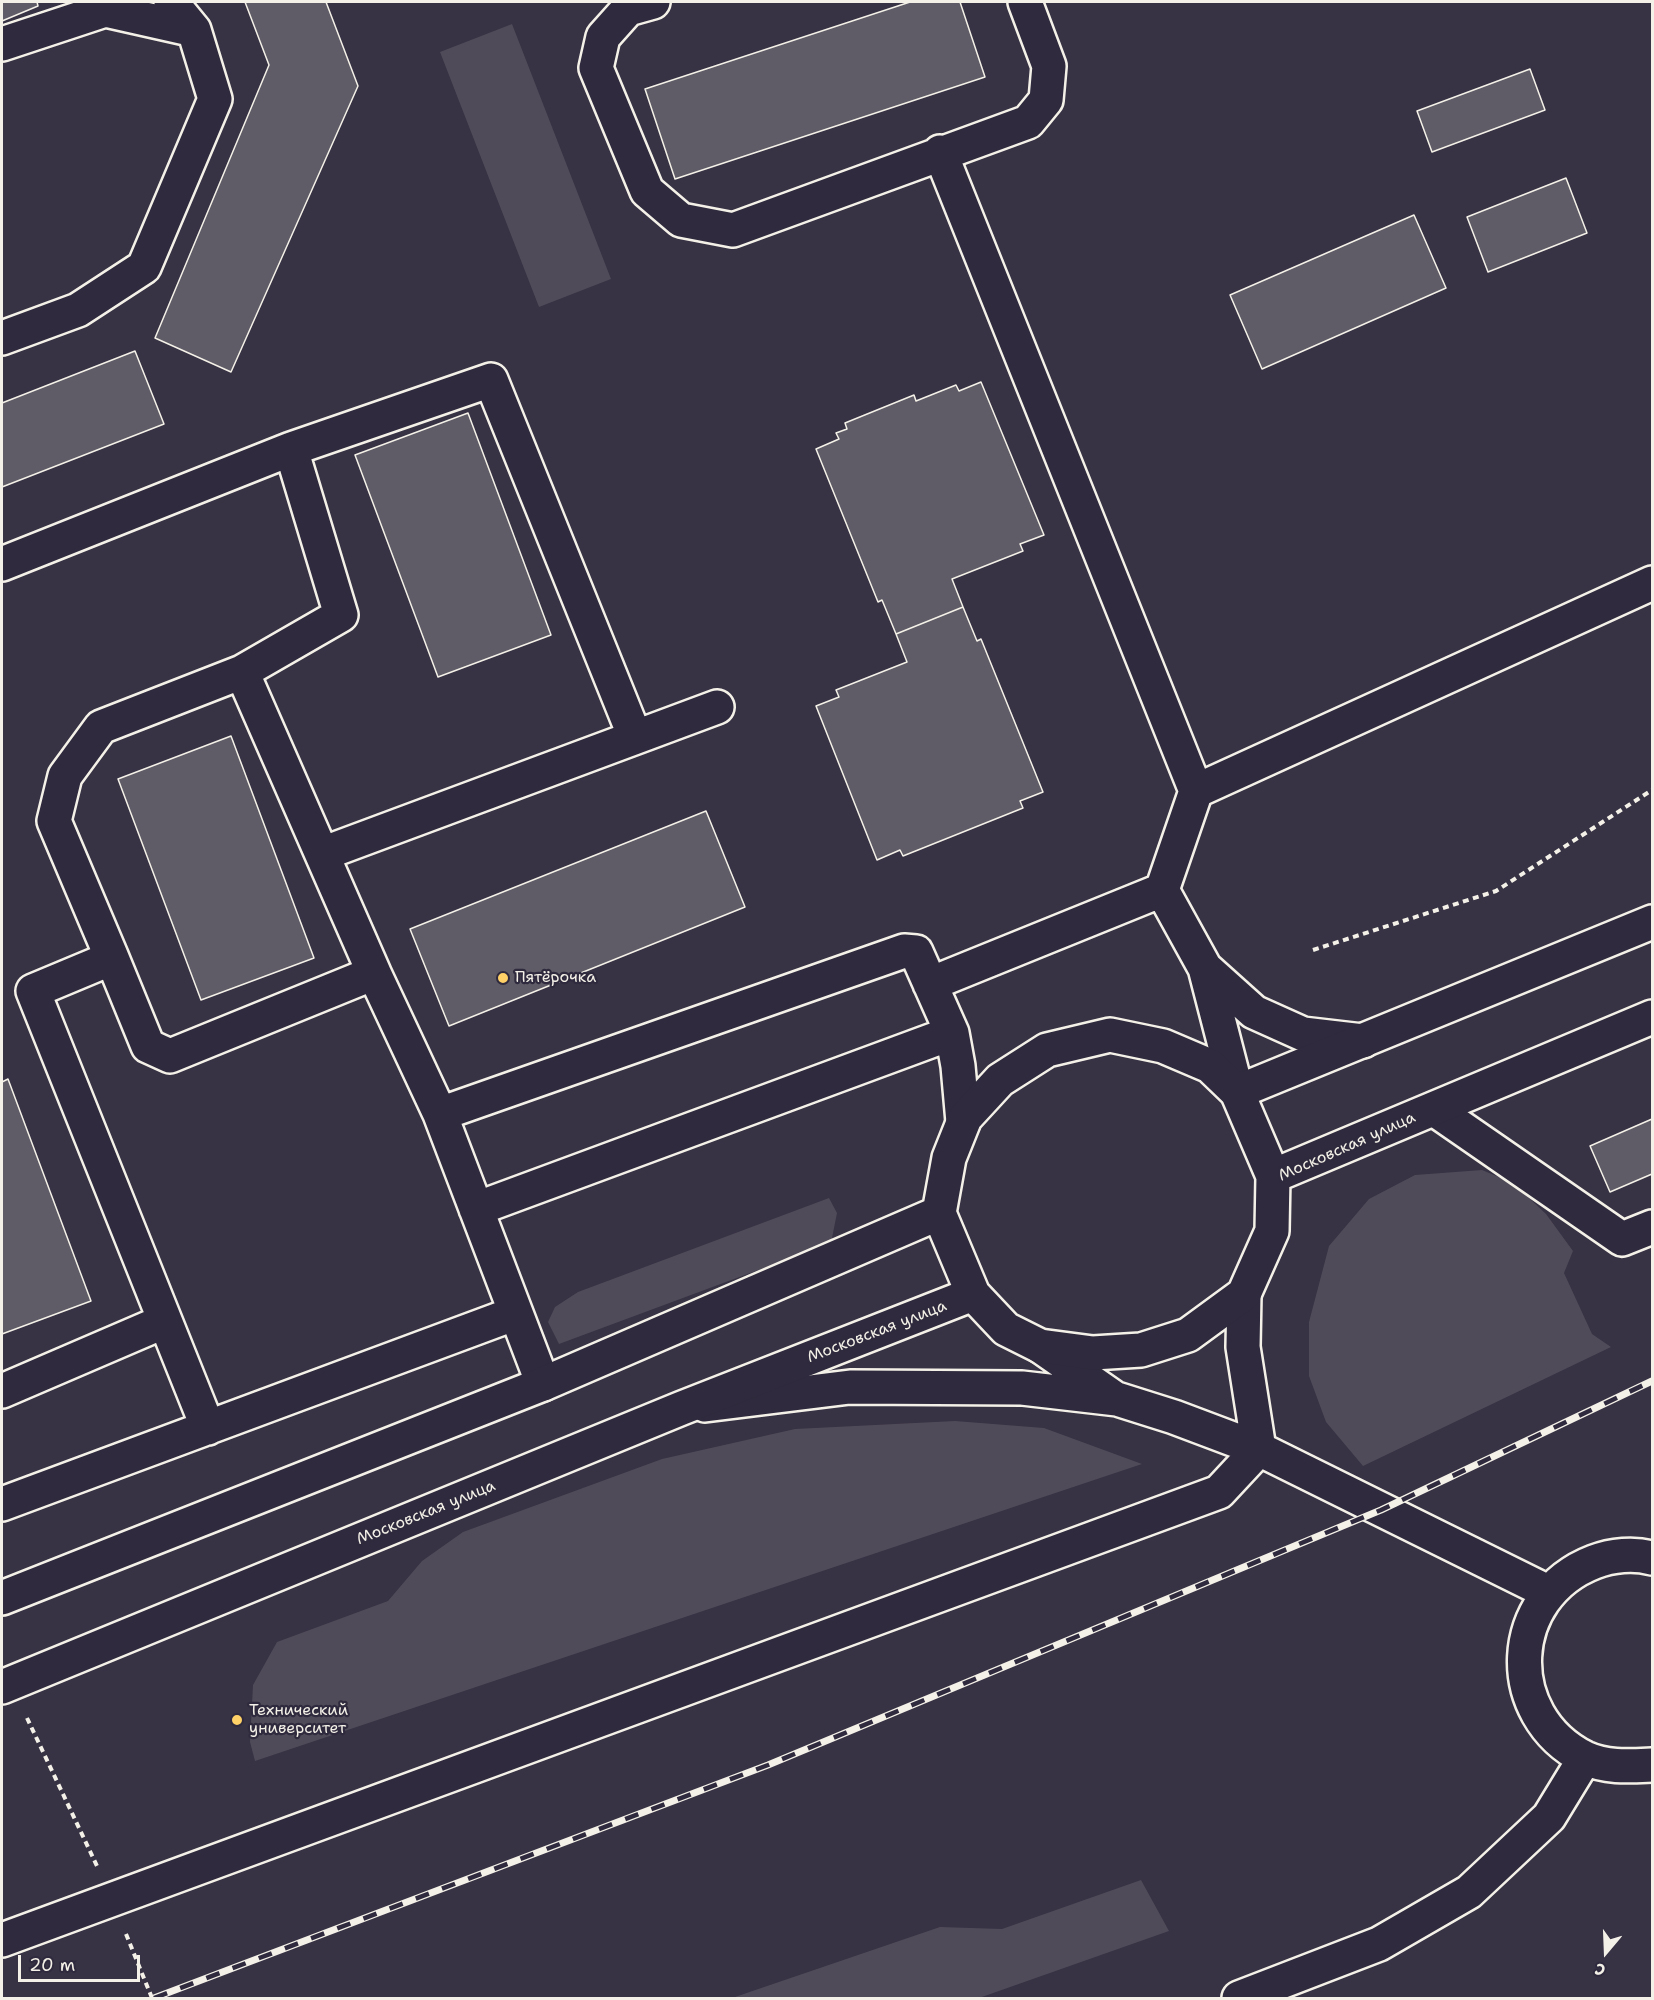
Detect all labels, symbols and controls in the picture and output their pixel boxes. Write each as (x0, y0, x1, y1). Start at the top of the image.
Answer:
place label: Пятёрочка (515, 968, 596, 988)
marker: Пятёрочка (496, 971, 510, 985)
street label: Московская улица (1276, 1108, 1418, 1186)
street label: Московская улица (805, 1297, 949, 1367)
street label: Московская улица (354, 1476, 498, 1550)
place label: Технический университет (249, 1701, 348, 1739)
marker: Технический университет (230, 1713, 244, 1727)
north arrow (1576, 1922, 1636, 1982)
scale bar (21, 1943, 142, 1981)
text: 20 m (29, 1953, 75, 1977)
text: С (1592, 1958, 1608, 1981)

